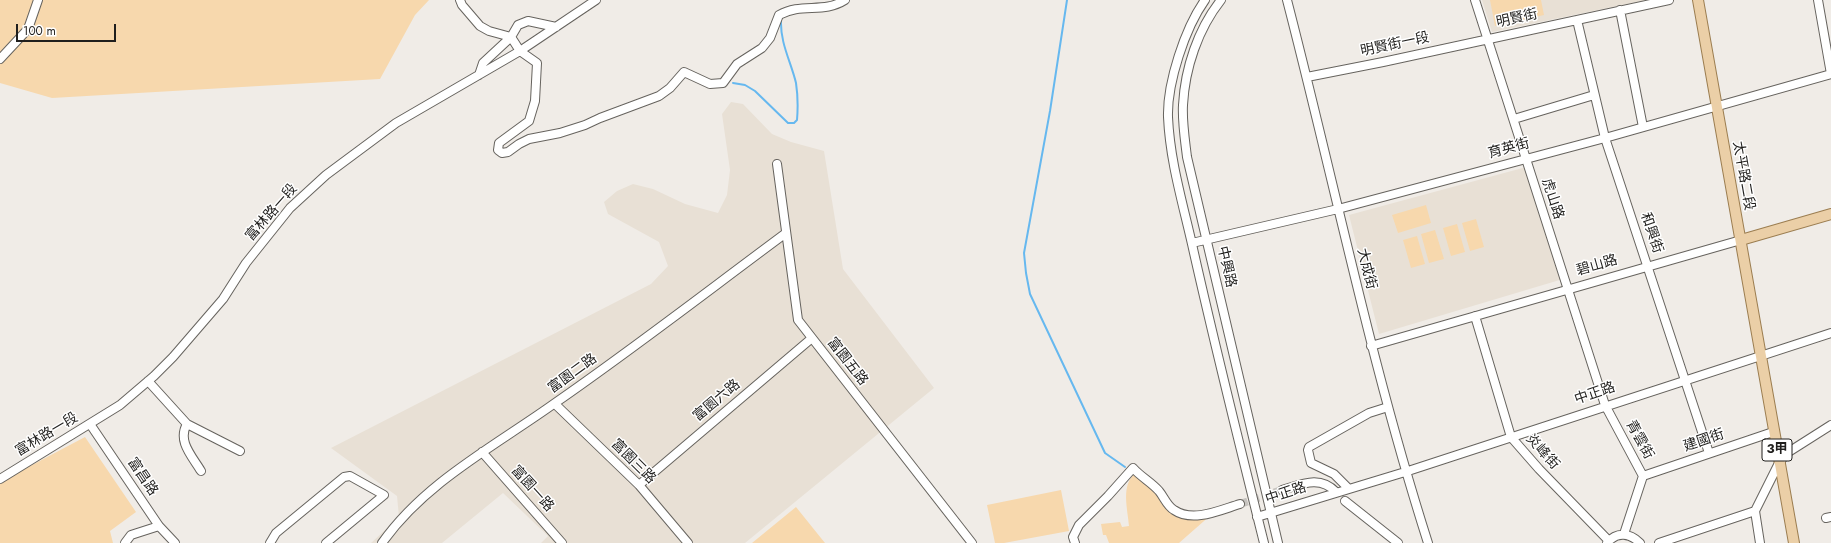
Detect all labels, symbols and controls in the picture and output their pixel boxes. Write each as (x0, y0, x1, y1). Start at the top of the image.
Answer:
street label: 明賢街 (1495, 6, 1539, 32)
scale bar (18, 16, 118, 42)
text: 100 m (23, 22, 56, 40)
street label: 明賢街一段 (1359, 30, 1431, 60)
street label: 育英街 (1487, 135, 1531, 163)
street label: 太平路二段 (1729, 140, 1757, 212)
street label: 虎山路 (1538, 176, 1566, 222)
street label: 富林路一段 (243, 181, 301, 245)
street label: 和興街 (1636, 210, 1666, 256)
street label: 中興路 (1213, 245, 1239, 289)
street label: 大成街 (1353, 247, 1379, 291)
street label: 碧山路 (1574, 252, 1620, 280)
street label: 富園五路 (823, 335, 871, 389)
street label: 富園二路 (545, 351, 601, 397)
street label: 富園六路 (690, 377, 744, 425)
street label: 中正路 (1572, 379, 1618, 409)
street label: 富林路一段 (13, 410, 81, 460)
street label: 青雲街 (1621, 418, 1657, 462)
street label: 建國街 (1681, 426, 1727, 456)
street label: 炎峰街 (1522, 431, 1562, 473)
street label: 富園三路 (607, 436, 659, 488)
road number: 3甲 (1762, 439, 1792, 461)
street label: 富昌路 (123, 455, 161, 499)
street label: 富園一路 (507, 463, 557, 515)
street label: 中正路 (1263, 480, 1309, 508)

